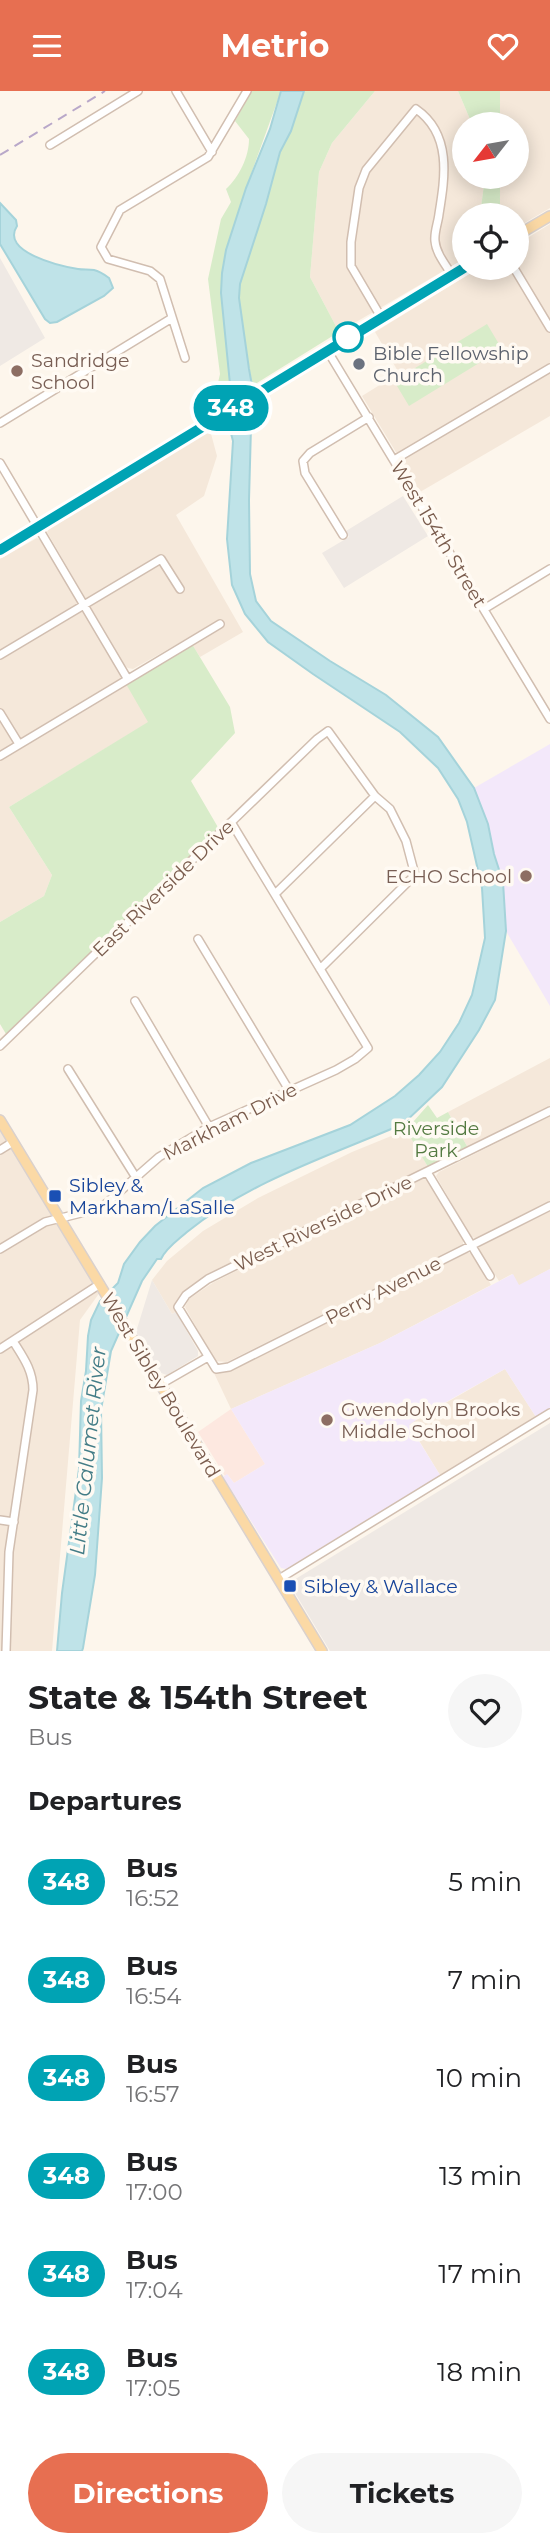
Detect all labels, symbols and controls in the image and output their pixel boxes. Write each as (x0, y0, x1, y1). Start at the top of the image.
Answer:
text: Metrio (221, 26, 329, 65)
icon: menu (28, 27, 66, 65)
icon: heart (484, 27, 522, 65)
north arrow (452, 112, 528, 189)
map controls (452, 112, 529, 280)
button: locate (452, 203, 529, 280)
unlabelled marker (333, 322, 363, 352)
place label: Bible Fellowship Church (373, 342, 529, 387)
place label: Sandridge School (31, 349, 130, 394)
marker: Bible Fellowship Church (351, 356, 367, 372)
marker: Sandridge School (9, 363, 25, 379)
line badge: 348 (191, 385, 271, 431)
text: 348 (208, 393, 254, 422)
street label: West 154th Street (386, 457, 491, 612)
street label: East Riverside Drive (88, 815, 239, 962)
place label: ECHO School (385, 865, 512, 888)
marker: ECHO School (518, 868, 534, 884)
street label: Markham Drive (159, 1078, 301, 1165)
park label: Riverside Park (393, 1117, 479, 1162)
street label: West Riverside Drive (231, 1170, 416, 1277)
place label: Sibley & Markham/LaSalle (69, 1174, 235, 1219)
marker: Sibley & Markham/LaSalle (47, 1188, 63, 1204)
street label: Perry Avenue (322, 1251, 445, 1329)
street label: West Sibley Boulevard (96, 1289, 225, 1482)
water label: Little Calumet River (64, 1345, 111, 1556)
place label: Gwendolyn Brooks Middle School (341, 1398, 520, 1443)
marker: Gwendolyn Brooks Middle School (319, 1412, 335, 1428)
place label: Sibley & Wallace (304, 1575, 458, 1598)
marker: Sibley & Wallace (282, 1578, 298, 1594)
button: heart (448, 1674, 522, 1748)
text: State & 154th Street (28, 1677, 368, 1717)
text: Bus (28, 1723, 72, 1751)
text: Departures (28, 1785, 182, 1817)
text: Bus (126, 1852, 178, 1884)
text: 5 min (448, 1866, 522, 1898)
text: 348 (43, 1867, 90, 1896)
text: 16:52 (126, 1884, 179, 1912)
text: Bus (126, 1950, 178, 1982)
text: 7 min (448, 1964, 522, 1996)
text: 348 (43, 1965, 90, 1994)
text: 16:54 (126, 1982, 181, 2010)
text: Bus (126, 2048, 178, 2080)
text: 10 min (436, 2062, 522, 2094)
text: 348 (43, 2063, 90, 2092)
text: 16:57 (126, 2080, 179, 2108)
text: Bus (126, 2146, 178, 2178)
text: 13 min (439, 2160, 522, 2192)
text: 348 (43, 2161, 90, 2190)
text: 17:00 (126, 2178, 183, 2206)
text: Bus (126, 2244, 178, 2276)
text: 17 min (438, 2258, 522, 2290)
text: 348 (43, 2259, 90, 2288)
text: 17:04 (126, 2276, 183, 2304)
text: Bus (126, 2342, 178, 2374)
text: 18 min (437, 2356, 522, 2388)
text: 348 (43, 2357, 90, 2386)
text: 17:05 (126, 2374, 181, 2402)
button: Directions (28, 2453, 268, 2533)
button: Tickets (282, 2453, 522, 2533)

